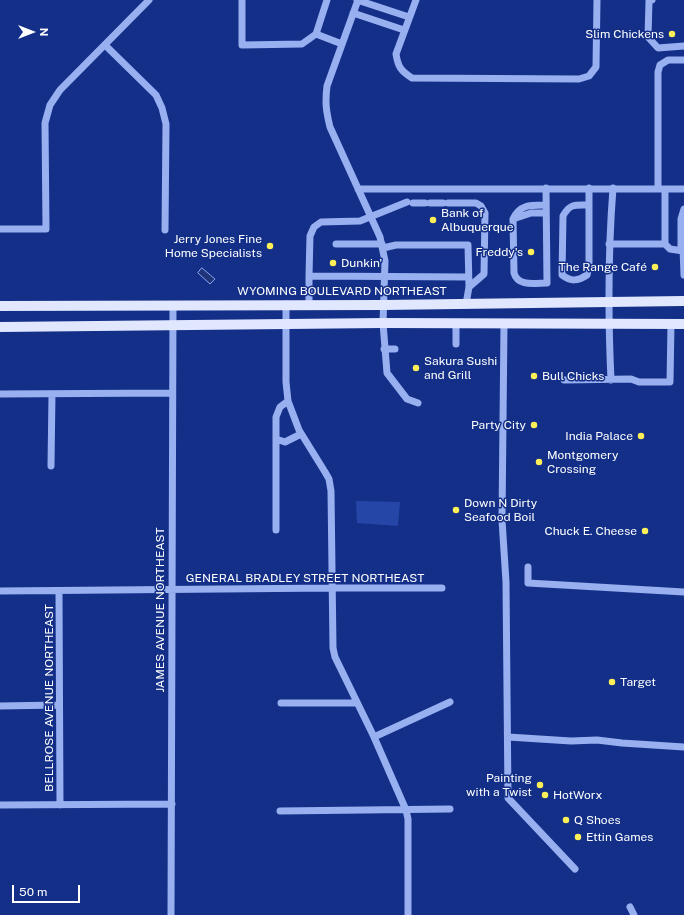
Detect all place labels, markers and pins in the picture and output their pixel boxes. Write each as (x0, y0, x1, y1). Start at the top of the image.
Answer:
place label: Slim Chickens (585, 27, 664, 41)
marker: Slim Chickens (667, 29, 677, 39)
place label: Bank of Albuquerque (441, 206, 514, 234)
marker: Bank of Albuquerque (428, 215, 438, 225)
place label: Jerry Jones Fine Home Specialists (165, 232, 262, 260)
marker: Jerry Jones Fine Home Specialists (265, 241, 275, 251)
place label: Freddy's (475, 245, 523, 259)
marker: Freddy's (526, 247, 536, 257)
place label: Dunkin' (341, 256, 382, 270)
marker: Dunkin' (328, 258, 338, 268)
place label: The Range Café (559, 260, 647, 274)
marker: The Range Café (650, 262, 660, 272)
place label: Sakura Sushi and Grill (424, 354, 497, 382)
marker: Sakura Sushi and Grill (411, 363, 421, 373)
place label: Bull Chicks (542, 369, 604, 383)
marker: Bull Chicks (529, 371, 539, 381)
place label: Party City (471, 418, 526, 432)
marker: Party City (529, 420, 539, 430)
place label: India Palace (565, 429, 633, 443)
marker: India Palace (636, 431, 646, 441)
place label: Montgomery Crossing (547, 448, 618, 476)
marker: Montgomery Crossing (534, 457, 544, 467)
place label: Down N Dirty Seafood Boil (464, 496, 537, 524)
marker: Down N Dirty Seafood Boil (451, 505, 461, 515)
place label: Chuck E. Cheese (544, 524, 637, 538)
marker: Chuck E. Cheese (640, 526, 650, 536)
place label: Target (620, 675, 656, 689)
marker: Target (607, 677, 617, 687)
place label: Painting with a Twist (466, 771, 532, 799)
marker: Painting with a Twist (535, 780, 545, 790)
place label: HotWorx (553, 788, 602, 802)
marker: HotWorx (540, 790, 550, 800)
place label: Q Shoes (574, 813, 620, 827)
marker: Q Shoes (561, 815, 571, 825)
place label: Ettin Games (586, 830, 653, 844)
marker: Ettin Games (573, 832, 583, 842)

